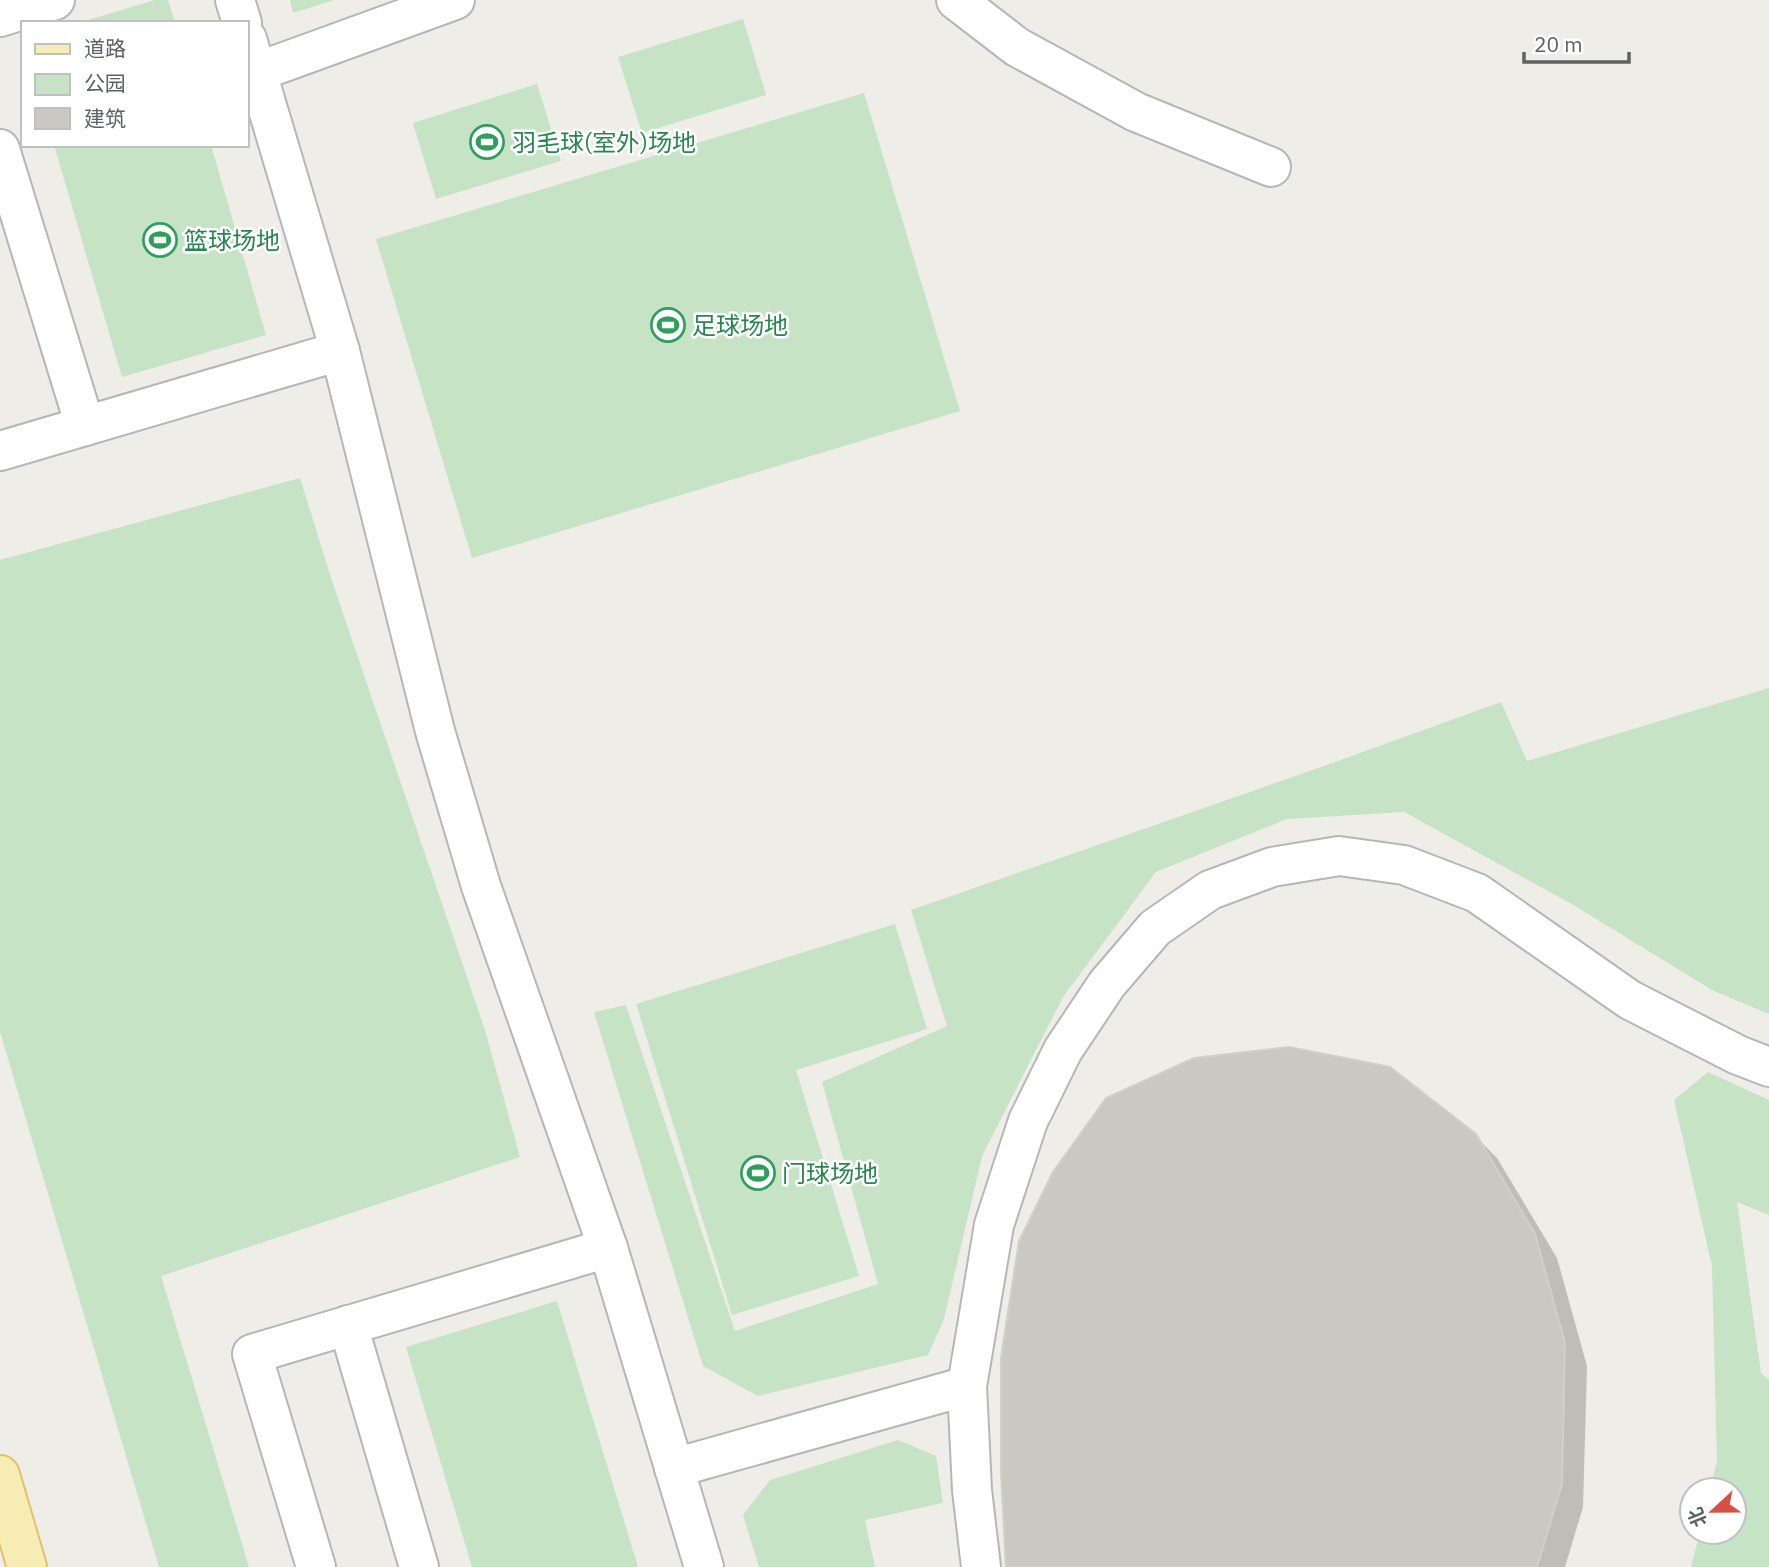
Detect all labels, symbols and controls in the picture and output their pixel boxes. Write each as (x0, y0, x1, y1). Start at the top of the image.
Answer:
legend (21, 21, 248, 147)
scale bar (1524, 21, 1629, 65)
text: 20 m (1534, 30, 1583, 58)
text: 道路 (84, 34, 126, 62)
text: 公园 (84, 69, 126, 97)
text: 建筑 (84, 104, 126, 132)
sports icon: 羽毛球(室外)场地 (468, 123, 506, 161)
place label: 羽毛球(室外)场地 (512, 126, 696, 158)
sports icon: 篮球场地 (141, 221, 179, 259)
place label: 篮球场地 (184, 224, 280, 256)
sports icon: 足球场地 (649, 306, 687, 344)
place label: 足球场地 (692, 309, 788, 341)
sports icon: 门球场地 (739, 1154, 777, 1192)
place label: 门球场地 (782, 1157, 878, 1189)
north arrow (1678, 1476, 1748, 1546)
text: 北 (1683, 1504, 1712, 1531)

